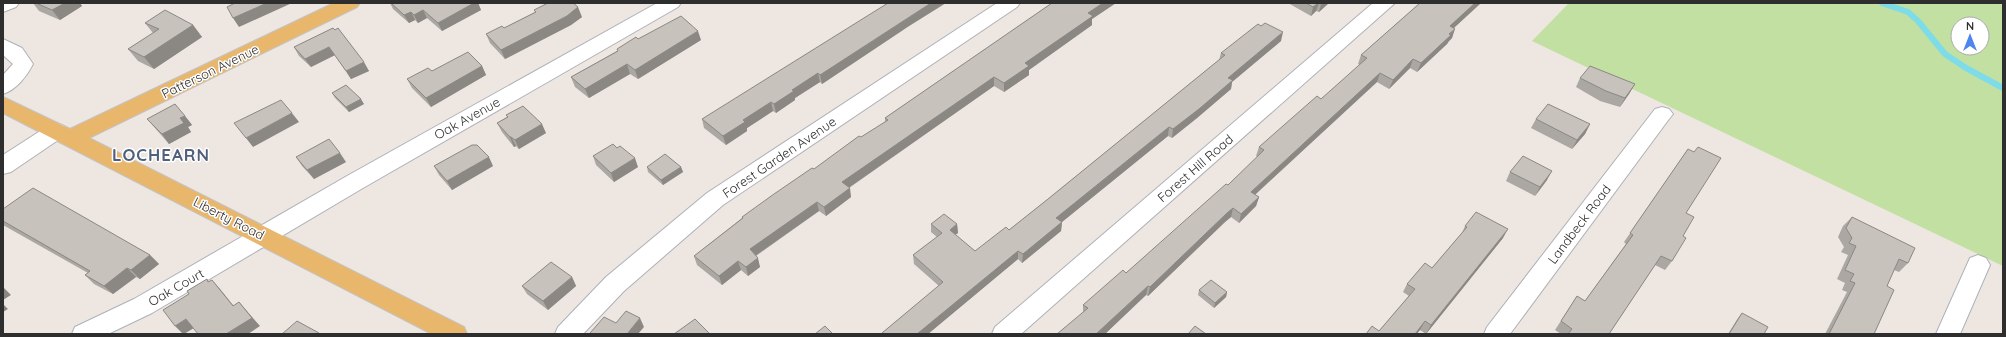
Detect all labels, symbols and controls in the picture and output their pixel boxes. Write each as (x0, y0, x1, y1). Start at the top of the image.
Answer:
north arrow (1950, 16, 1990, 56)
text: N (1966, 19, 1974, 33)
street label: Patterson Avenue (159, 41, 261, 101)
street label: Oak Avenue (431, 93, 503, 143)
street label: Forest Garden Avenue (719, 113, 839, 201)
street label: Forest Hill Road (1154, 131, 1236, 205)
district label: LOCHEARN (112, 144, 210, 165)
street label: Landbeck Road (1544, 181, 1614, 267)
street label: Liberty Road (191, 193, 267, 243)
street label: Oak Court (145, 265, 207, 309)

